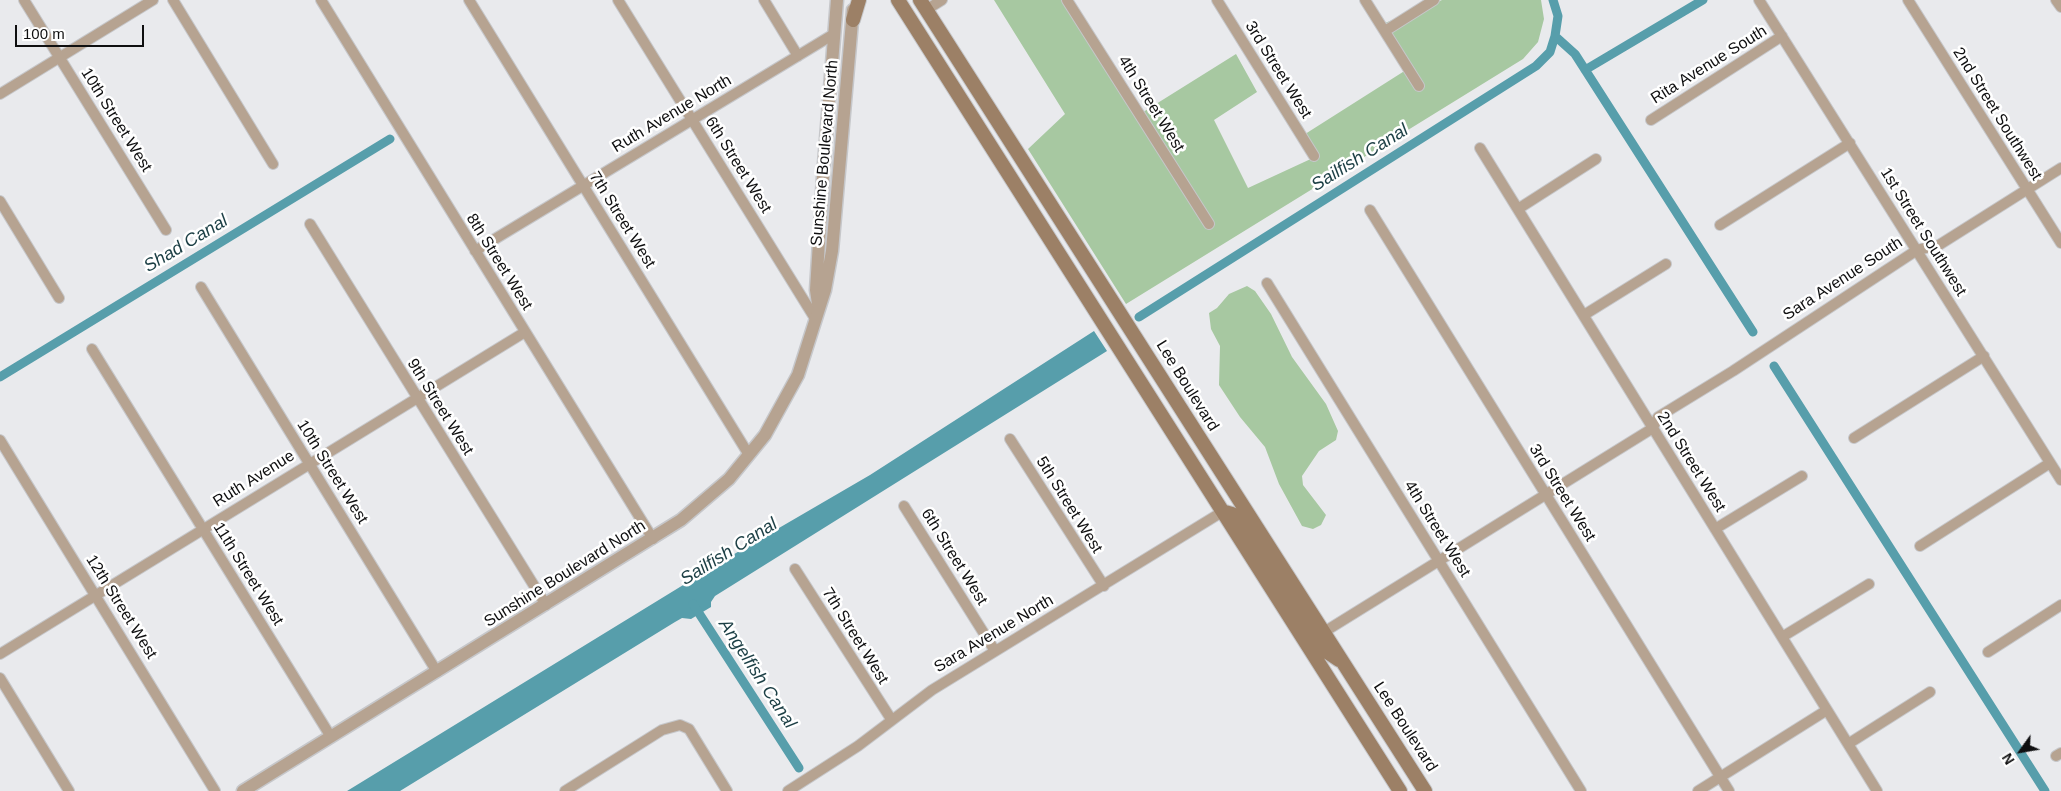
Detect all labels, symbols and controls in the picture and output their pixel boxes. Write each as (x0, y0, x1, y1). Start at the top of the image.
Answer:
scale bar (18, 15, 146, 47)
street label: 3rd Street West (1240, 18, 1316, 122)
street label: Rita Avenue South (1647, 22, 1771, 108)
text: 100 m (23, 25, 65, 42)
street label: 2nd Street Southwest (1948, 44, 2046, 184)
street label: 4th Street West (1114, 52, 1188, 156)
street label: Sunshine Boulevard North (807, 59, 843, 247)
street label: 10th Street West (76, 65, 156, 175)
street label: Ruth Avenue North (609, 71, 735, 157)
street label: 6th Street West (701, 113, 775, 217)
water label: Sailfish Canal (1308, 120, 1412, 196)
street label: 1st Street Southwest (1876, 164, 1970, 300)
street label: 7th Street West (585, 168, 659, 272)
street label: 8th Street West (462, 210, 536, 314)
water label: Shad Canal (140, 211, 232, 277)
street label: Sara Avenue South (1780, 233, 1906, 325)
street label: Lee Boulevard (1152, 337, 1222, 435)
street label: 9th Street West (403, 355, 477, 459)
street label: 2nd Street West (1653, 408, 1729, 516)
street label: 10th Street West (292, 417, 372, 527)
street label: 3rd Street West (1524, 441, 1600, 545)
street label: Ruth Avenue (210, 446, 298, 512)
street label: 5th Street West (1032, 453, 1106, 557)
street label: 4th Street West (1400, 477, 1474, 581)
street label: 6th Street West (917, 505, 991, 609)
water label: Sailfish Canal (677, 514, 781, 590)
street label: Sunshine Boulevard North (481, 516, 649, 632)
street label: 11th Street West (209, 519, 287, 629)
street label: 12th Street West (81, 552, 161, 662)
street label: 7th Street West (818, 584, 892, 688)
street label: Sara Avenue North (931, 591, 1057, 677)
water label: Angelfish Canal (714, 615, 800, 733)
street label: Lee Boulevard (1369, 679, 1441, 775)
north arrow (1996, 726, 2046, 776)
text: N (1999, 750, 2018, 767)

